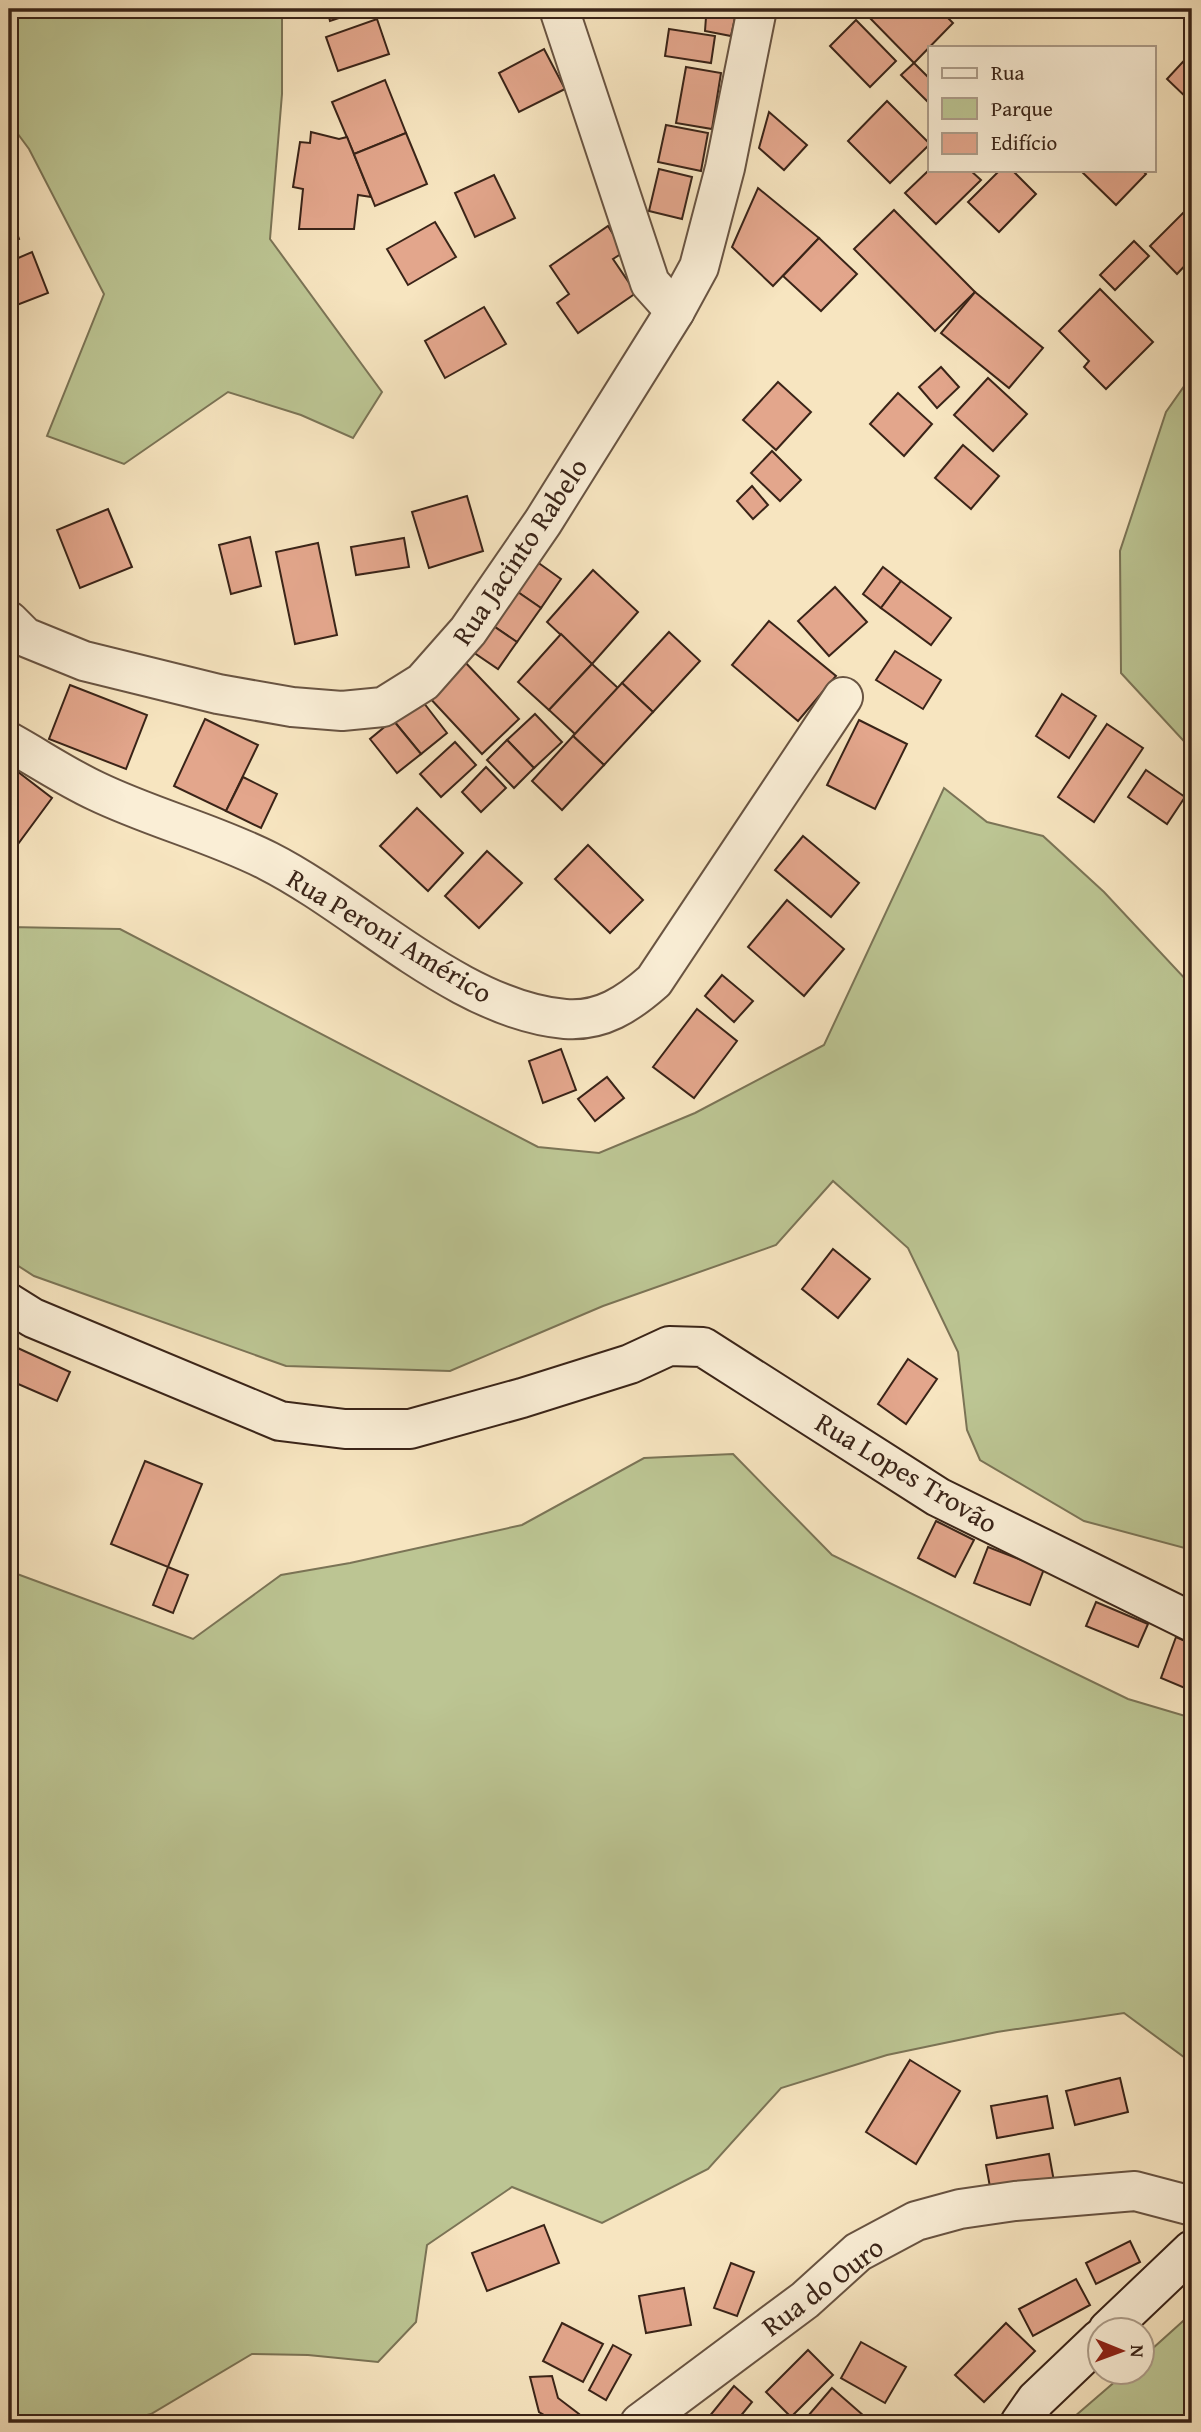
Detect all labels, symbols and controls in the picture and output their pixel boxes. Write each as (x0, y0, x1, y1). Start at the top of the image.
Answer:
legend (928, 46, 1156, 172)
text: Rua (991, 57, 1024, 88)
text: Parque (991, 93, 1053, 124)
text: Edifício (991, 127, 1057, 158)
street label: Rua Jacinto Rabelo (441, 449, 597, 653)
street label: Rua Peroni Américo (280, 857, 500, 1013)
street label: Rua Lopes Trovão (808, 1401, 1006, 1543)
street label: Rua do Ouro (752, 2226, 892, 2346)
north arrow (1086, 2316, 1156, 2386)
text: N (1124, 2345, 1152, 2358)

